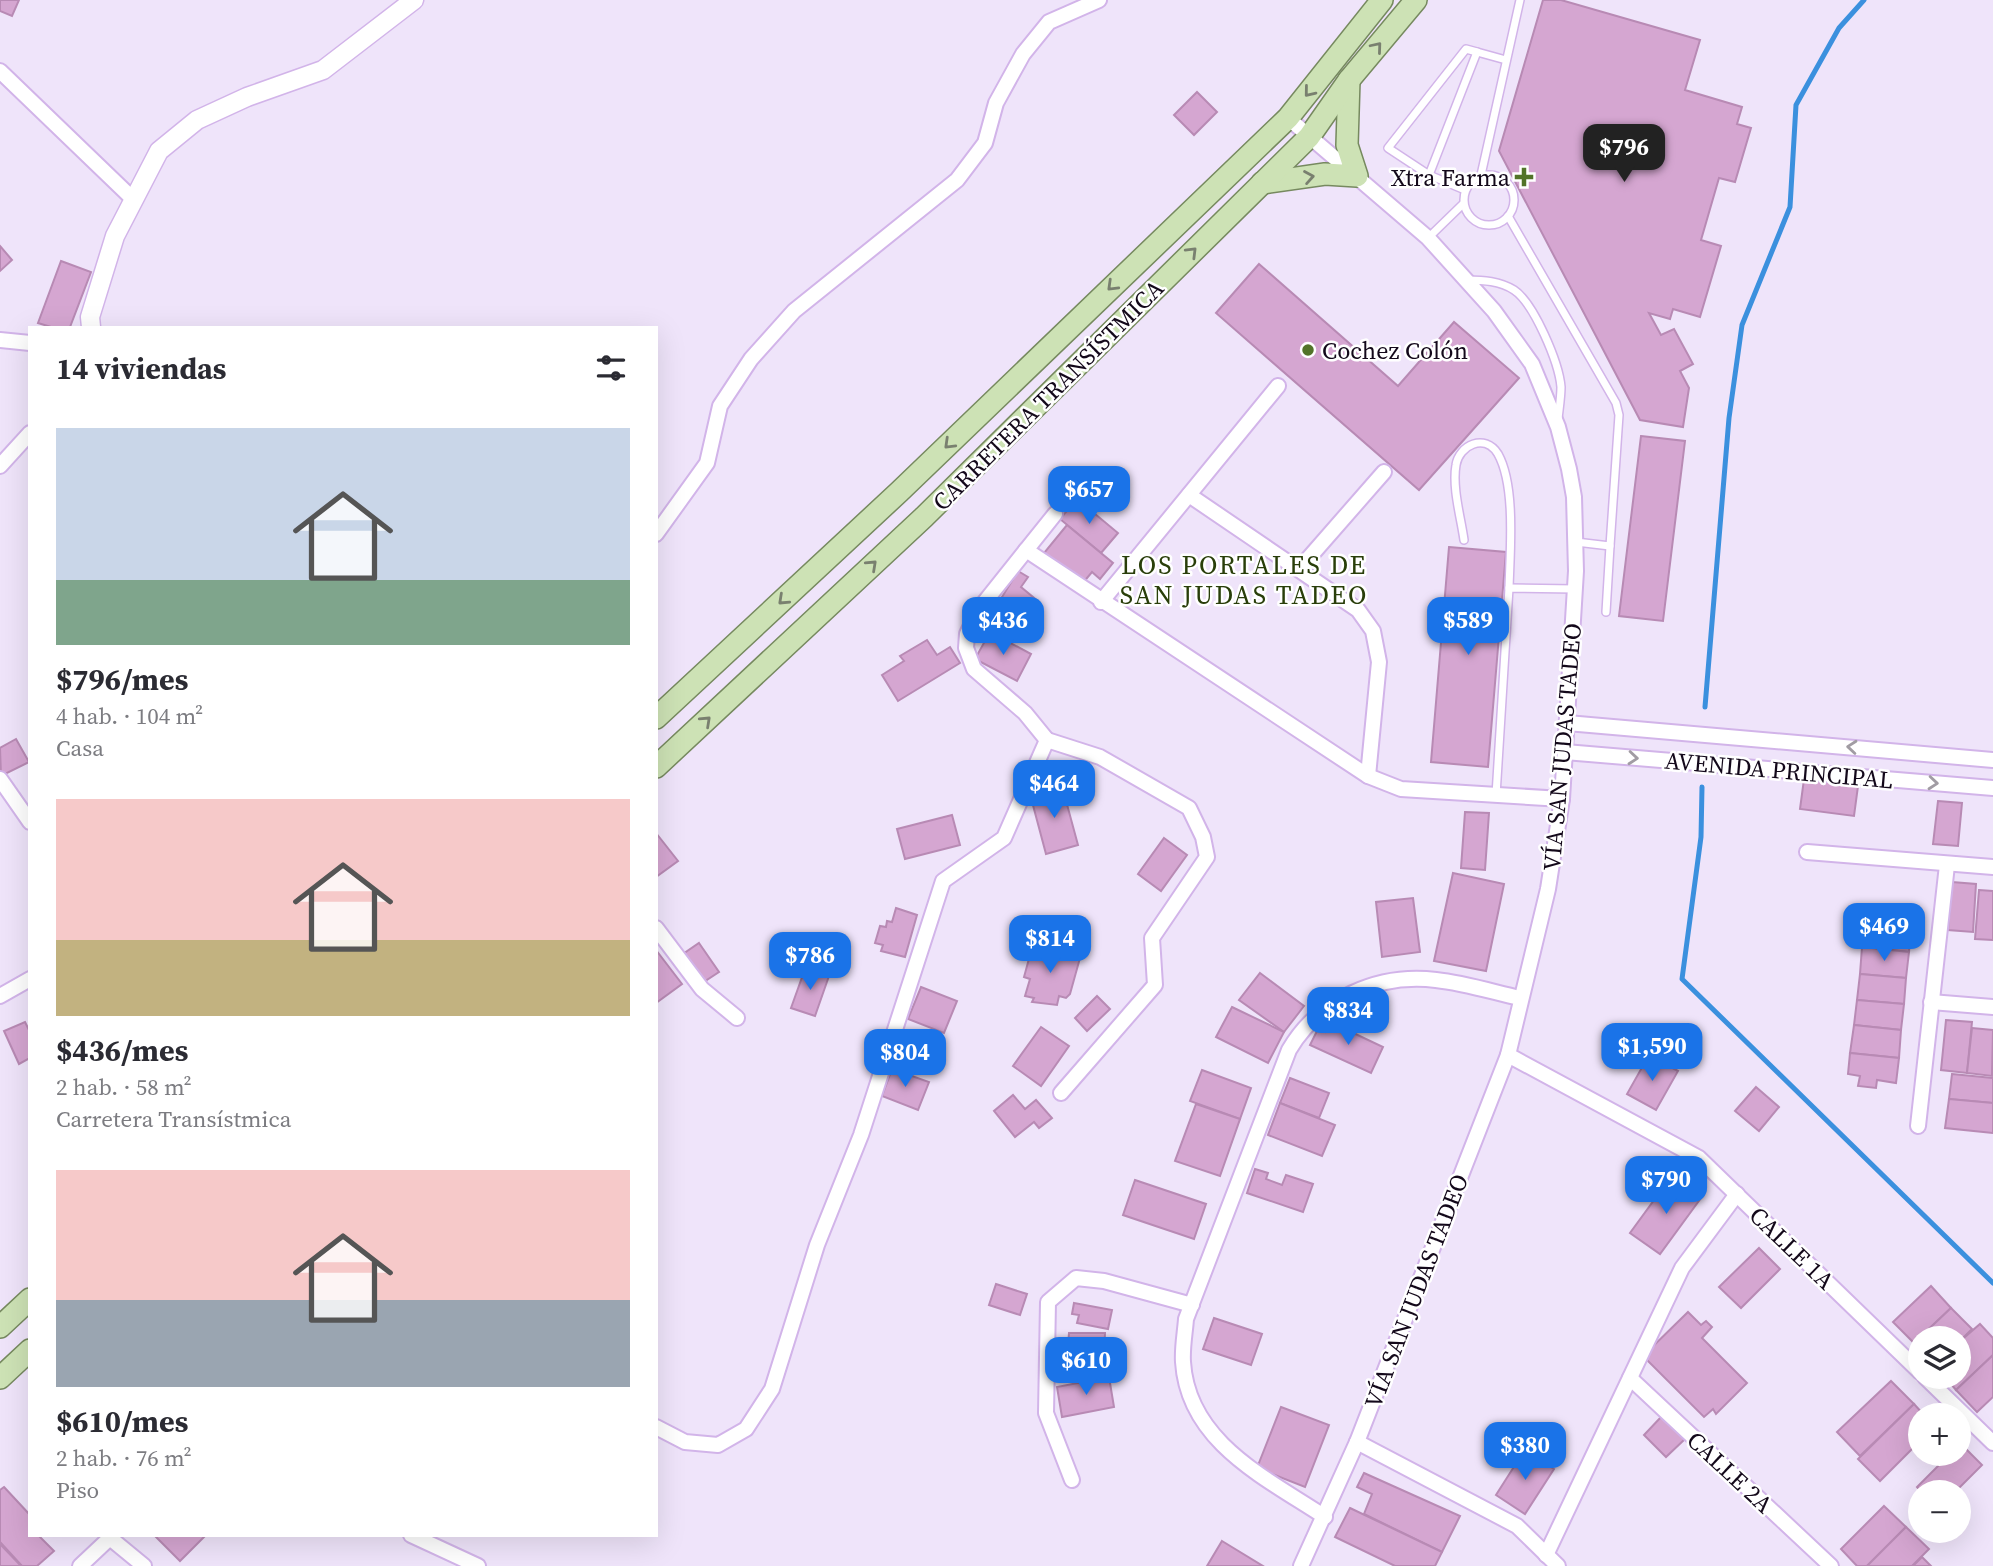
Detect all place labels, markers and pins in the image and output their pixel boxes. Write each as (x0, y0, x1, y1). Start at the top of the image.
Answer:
pin: $796 (1583, 124, 1665, 184)
place label: Xtra Farma (1391, 161, 1511, 194)
marker: Xtra Farma (1516, 169, 1532, 185)
place label: Cochez Colón (1322, 334, 1468, 367)
marker: Cochez Colón (1300, 342, 1316, 358)
pin: $657 (1048, 466, 1130, 526)
pin: $436 (962, 598, 1044, 657)
pin: $589 (1427, 598, 1509, 657)
pin: $464 (1013, 760, 1095, 820)
pin: $469 (1843, 904, 1925, 963)
pin: $814 (1009, 916, 1091, 975)
pin: $786 (769, 932, 851, 992)
pin: $834 (1307, 988, 1389, 1047)
pin: $1,590 (1595, 1024, 1709, 1083)
pin: $804 (864, 1030, 946, 1089)
pin: $790 (1625, 1156, 1707, 1216)
pin: $610 (1045, 1338, 1127, 1397)
pin: $380 (1484, 1422, 1566, 1482)

